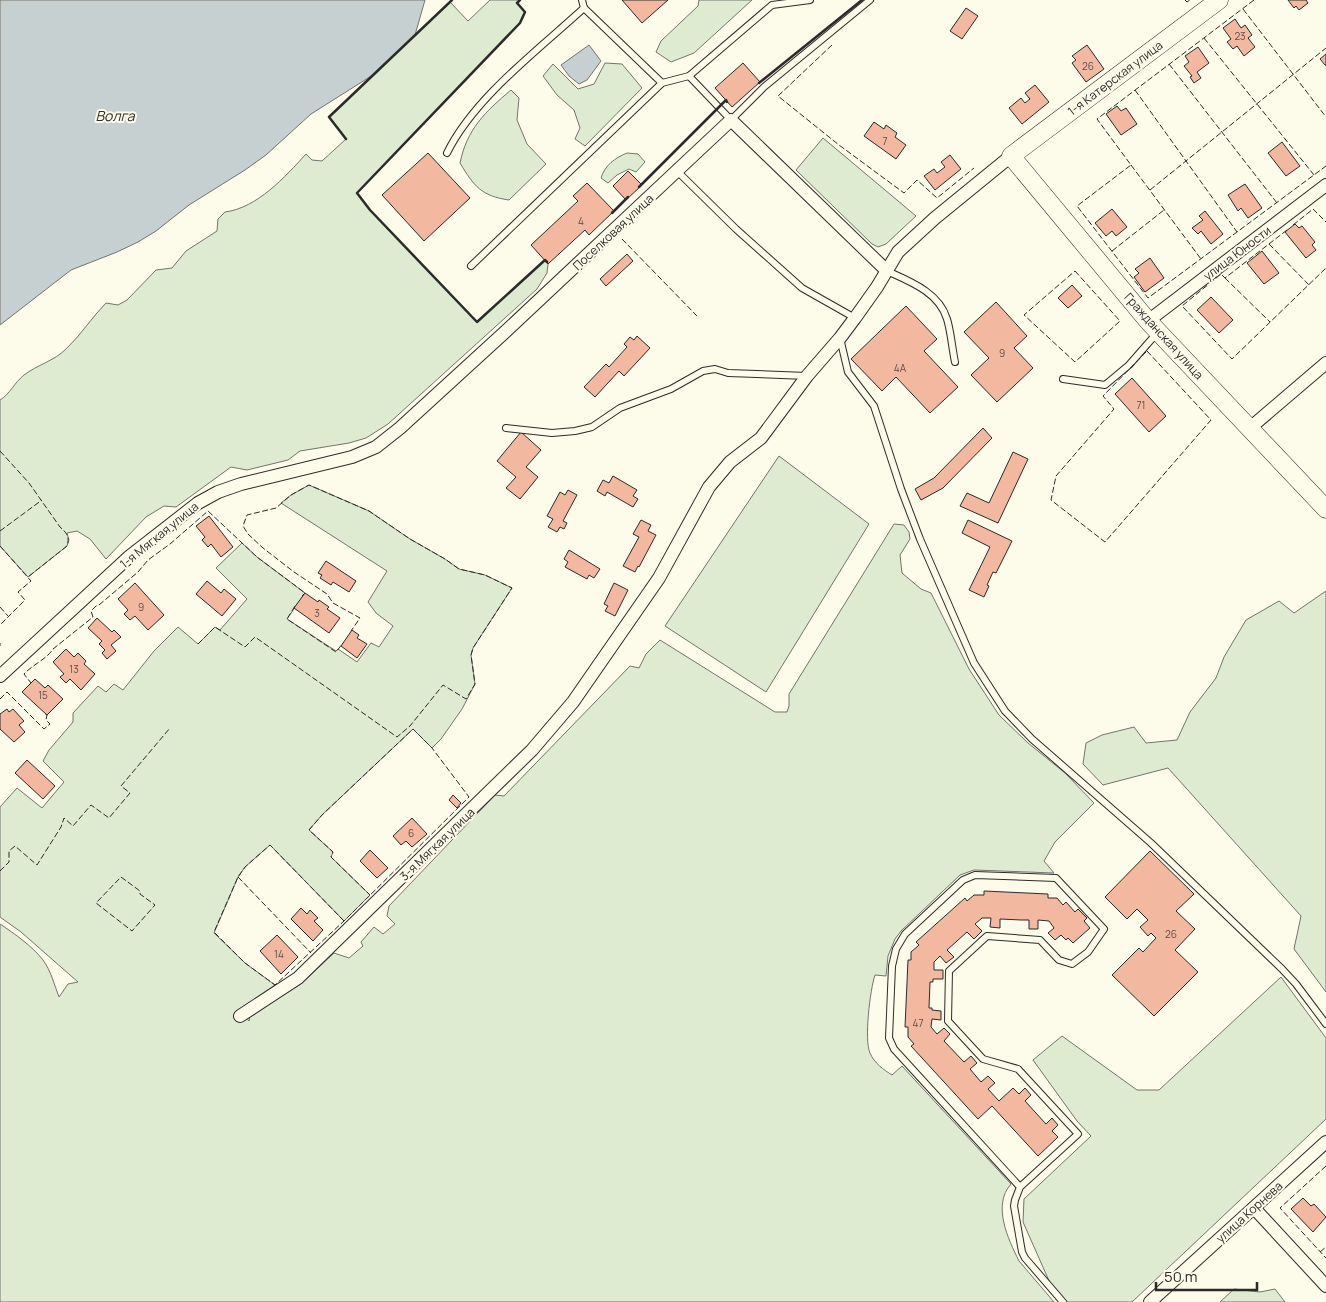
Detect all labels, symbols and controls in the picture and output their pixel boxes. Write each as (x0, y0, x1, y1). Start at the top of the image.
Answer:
house number: 23 (1234, 29, 1246, 43)
street label: 1-я Катерская улица (1064, 37, 1166, 119)
house number: 26 (1082, 59, 1094, 73)
water label: Волга (96, 106, 136, 125)
house number: 7 (882, 134, 888, 148)
street label: Поселковая улица (569, 190, 657, 274)
house number: 4 (578, 214, 584, 228)
street label: улица Юности (1200, 222, 1274, 284)
street label: Гражданская улица (1121, 289, 1207, 383)
house number: 9 (999, 346, 1005, 360)
house number: 4А (894, 361, 907, 375)
house number: 71 (1137, 398, 1145, 412)
street label: 1-я Мягкая улица (116, 498, 202, 572)
house number: 9 (138, 600, 144, 614)
house number: 3 (314, 606, 320, 620)
house number: 13 (69, 662, 79, 676)
house number: 15 (38, 688, 48, 702)
street label: 3-я Мягкая улица (396, 804, 478, 884)
house number: 6 (408, 826, 414, 840)
house number: 26 (1165, 927, 1177, 941)
house number: 14 (274, 947, 284, 961)
house number: 47 (913, 1016, 923, 1030)
street label: улица Корнева (1212, 1177, 1286, 1247)
scale bar (1156, 1260, 1257, 1292)
text: 50 m (1164, 1266, 1198, 1287)

